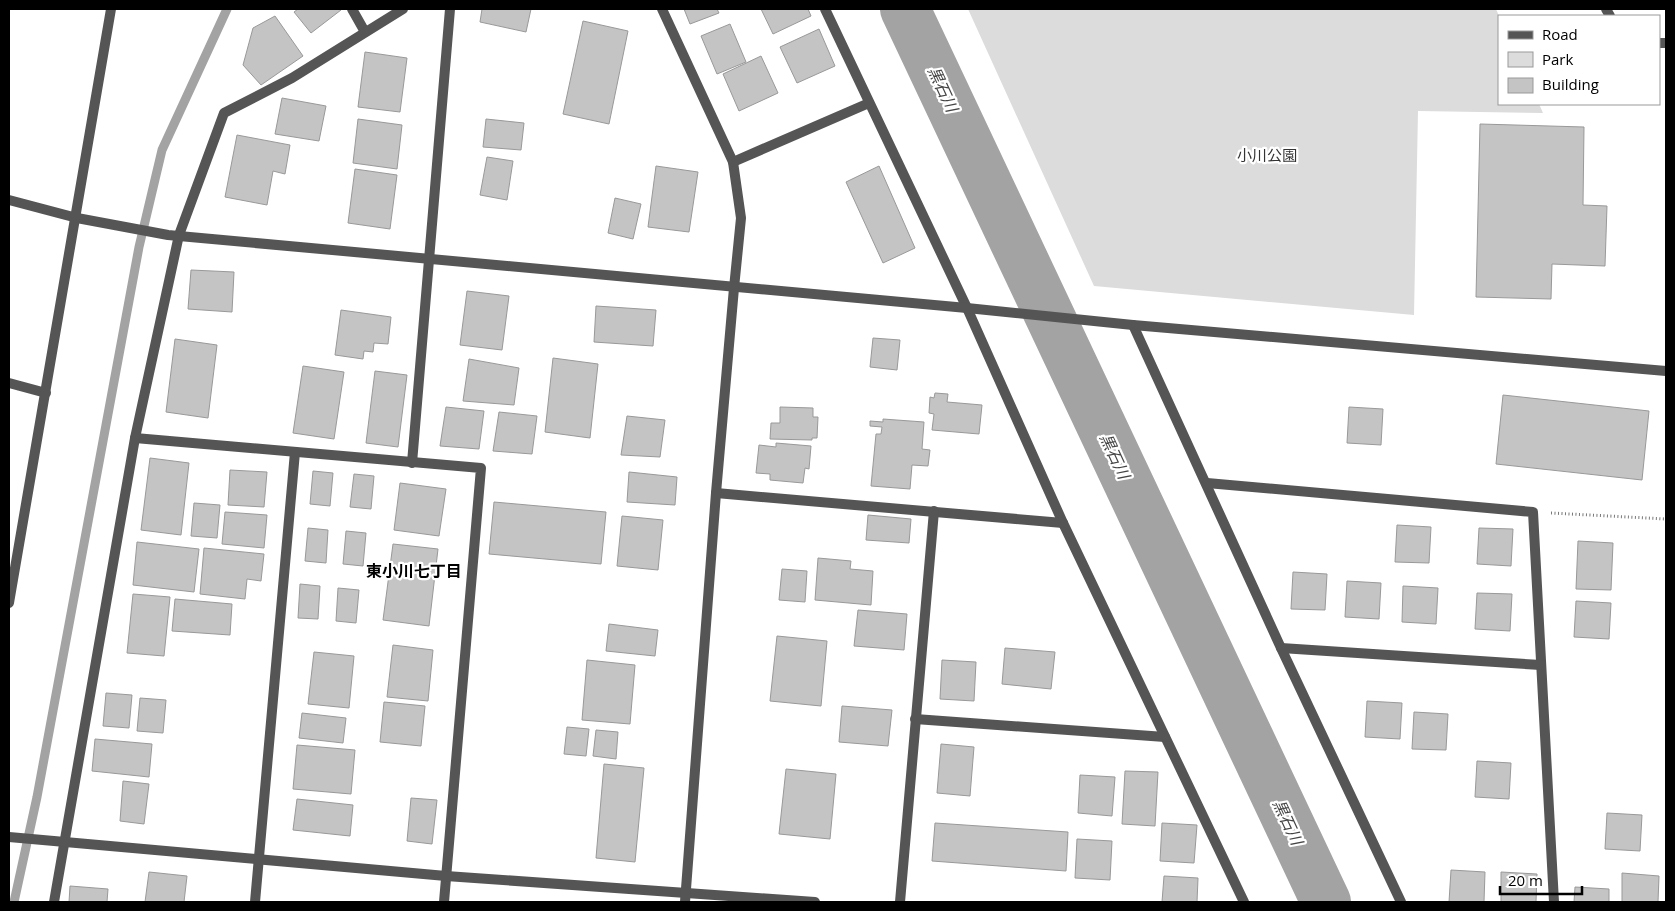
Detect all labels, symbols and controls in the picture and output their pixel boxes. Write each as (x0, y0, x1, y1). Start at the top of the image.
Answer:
legend (1498, 15, 1660, 105)
text: Road (1542, 24, 1578, 44)
text: Park (1542, 49, 1573, 69)
water label: 黒石川 (923, 63, 964, 117)
text: Building (1542, 74, 1599, 94)
park label: 小川公園 (1237, 145, 1297, 165)
water label: 黒石川 (1095, 430, 1136, 484)
district label: 東小川七丁目 (366, 560, 462, 582)
water label: 黒石川 (1268, 796, 1309, 850)
scale bar (1500, 864, 1582, 896)
text: 20 m (1508, 870, 1543, 890)

